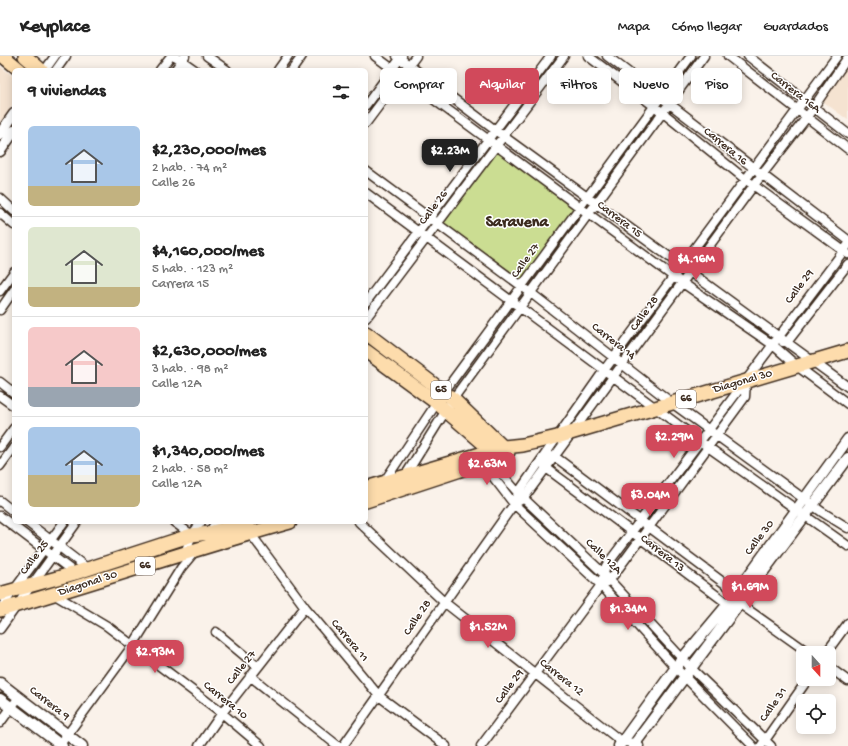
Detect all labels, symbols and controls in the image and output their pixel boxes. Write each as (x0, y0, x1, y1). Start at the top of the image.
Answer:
text: Keyplace (20, 16, 90, 39)
text: Mapa (618, 19, 650, 36)
text: Cómo llegar (672, 19, 741, 36)
text: Guardados (763, 19, 828, 36)
chip: Comprar (380, 68, 457, 104)
chip: Alquilar (465, 68, 539, 104)
chip: Filtros (547, 68, 611, 104)
chip: Nuevo (619, 68, 683, 104)
chip: Piso (691, 68, 742, 104)
street label: Carrera 16A (767, 69, 824, 117)
icon: filters (330, 81, 352, 103)
text: 9 viviendas (28, 82, 105, 102)
street label: Carrera 16 (700, 125, 751, 170)
pin: $2.23M (417, 139, 483, 173)
text: $2,230,000/mes (152, 141, 266, 161)
icon: home (60, 142, 108, 190)
text: $2.23M (431, 144, 469, 159)
text: 2 hab. · 74 m² (152, 161, 227, 176)
text: Calle 26 (152, 176, 195, 191)
street label: Calle 26 (417, 187, 452, 228)
street label: Carrera 15 (594, 199, 644, 241)
district label: Saravena (486, 214, 549, 233)
street label: Calle 27 (509, 240, 544, 281)
text: $4,160,000/mes (152, 242, 264, 262)
icon: home (60, 243, 108, 291)
pin: $4.16M (663, 247, 729, 281)
text: $4.16M (678, 252, 714, 267)
text: 5 hab. · 123 m² (152, 262, 233, 277)
street label: Calle 29 (783, 267, 817, 307)
text: Carrera 15 (152, 277, 209, 292)
street label: Calle 28 (628, 293, 663, 334)
street label: Carrera 14 (588, 320, 638, 364)
text: $2,630,000/mes (152, 342, 266, 362)
icon: home (60, 343, 108, 391)
text: 3 hab. · 98 m² (152, 362, 228, 377)
street label: Diagonal 30 (711, 367, 774, 397)
text: Calle 12A (152, 377, 201, 392)
road number: 65 (431, 381, 451, 399)
road number: 66 (676, 390, 696, 408)
pin: $2.29M (641, 425, 707, 459)
text: $2.29M (655, 430, 693, 445)
text: $1,340,000/mes (152, 442, 264, 462)
icon: home (60, 443, 108, 491)
pin: $2.63M (454, 452, 520, 486)
text: $2.63M (468, 457, 506, 472)
text: 2 hab. · 58 m² (152, 462, 228, 477)
text: Calle 12A (152, 477, 201, 492)
pin: $3.04M (617, 483, 683, 517)
text: $3.04M (630, 488, 670, 503)
street label: Calle 30 (742, 517, 778, 558)
street label: Carrera 13 (637, 532, 687, 576)
street label: Calle 12A (582, 536, 625, 578)
street label: Calle 25 (17, 538, 53, 578)
road number: 66 (135, 557, 155, 575)
street label: Diagonal 30 (56, 568, 119, 600)
pin: $1.69M (717, 575, 783, 609)
text: $1.69M (731, 580, 769, 595)
street label: Calle 28 (401, 597, 435, 638)
pin: $1.34M (595, 597, 661, 631)
text: $1.34M (609, 602, 647, 617)
pin: $1.52M (455, 615, 521, 649)
street label: Carrera 11 (327, 617, 371, 665)
text: $1.52M (469, 620, 507, 635)
pin: $2.93M (122, 640, 188, 674)
text: $2.93M (136, 645, 174, 660)
north arrow (796, 646, 836, 686)
map controls (796, 646, 836, 734)
street label: Calle 27 (224, 647, 260, 688)
street label: Carrera 12 (536, 656, 586, 700)
street label: Calle 29 (493, 667, 527, 707)
street label: Carrera 10 (200, 679, 250, 723)
street label: Carrera 9 (26, 684, 72, 724)
street label: Calle 31 (757, 685, 791, 725)
button: locate (796, 694, 836, 734)

